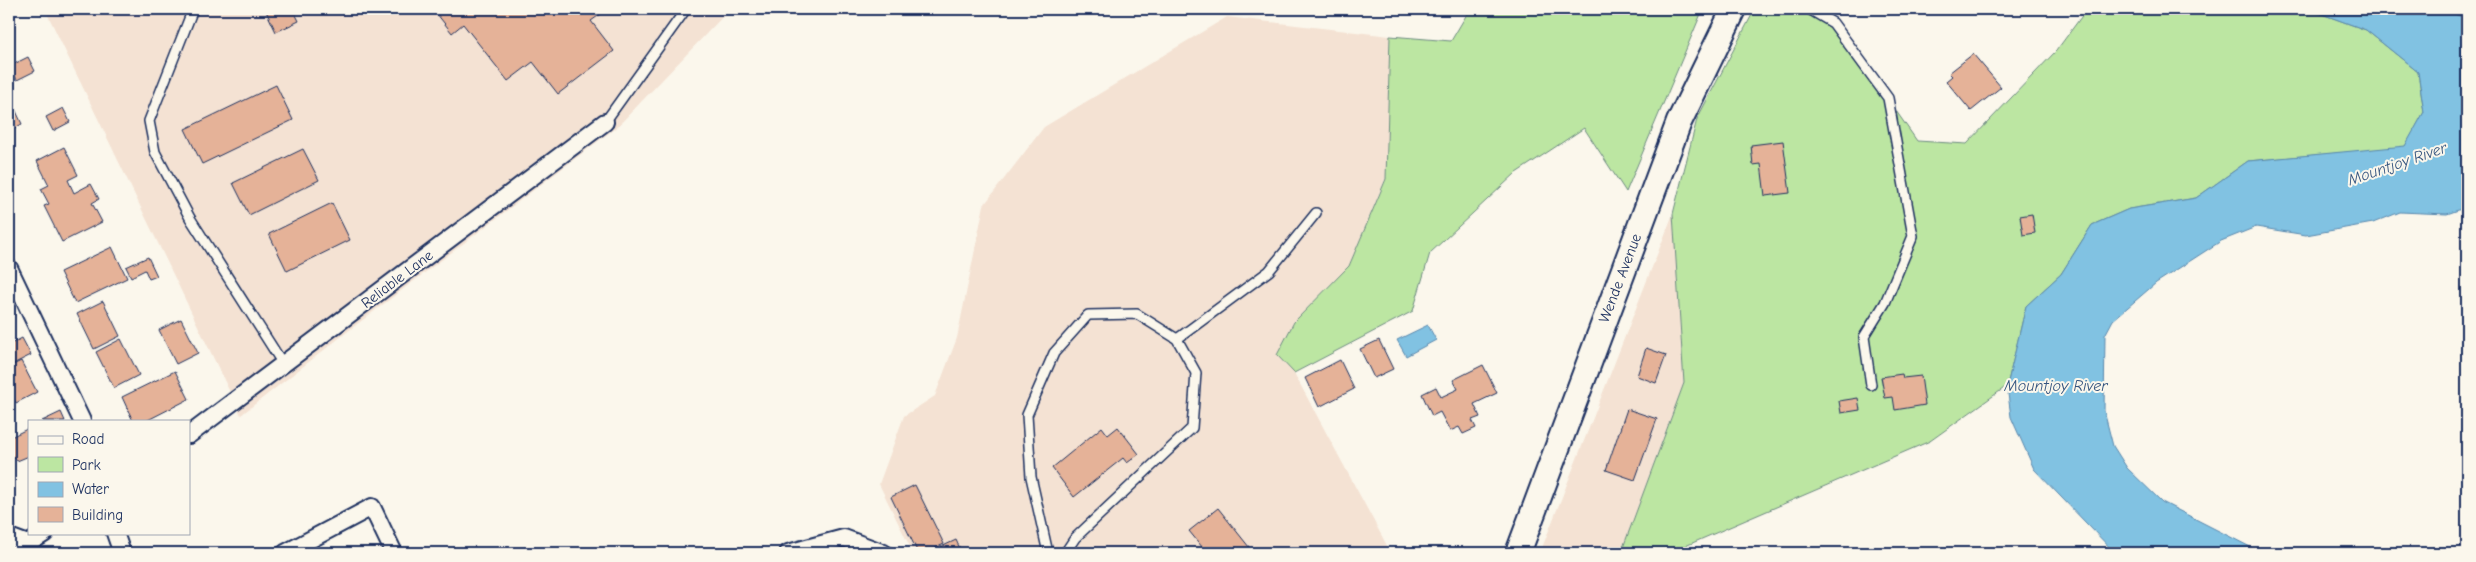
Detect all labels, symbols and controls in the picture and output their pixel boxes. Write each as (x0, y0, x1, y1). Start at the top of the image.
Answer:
water label: Mountjoy River (2345, 138, 2450, 190)
street label: Wende Avenue (1595, 230, 1645, 325)
street label: Reliable Lane (358, 246, 437, 312)
water label: Mountjoy River (2003, 377, 2108, 395)
legend (28, 420, 190, 534)
text: Road (72, 430, 104, 448)
text: Park (72, 456, 101, 474)
text: Water (72, 480, 109, 498)
text: Building (72, 506, 123, 524)

